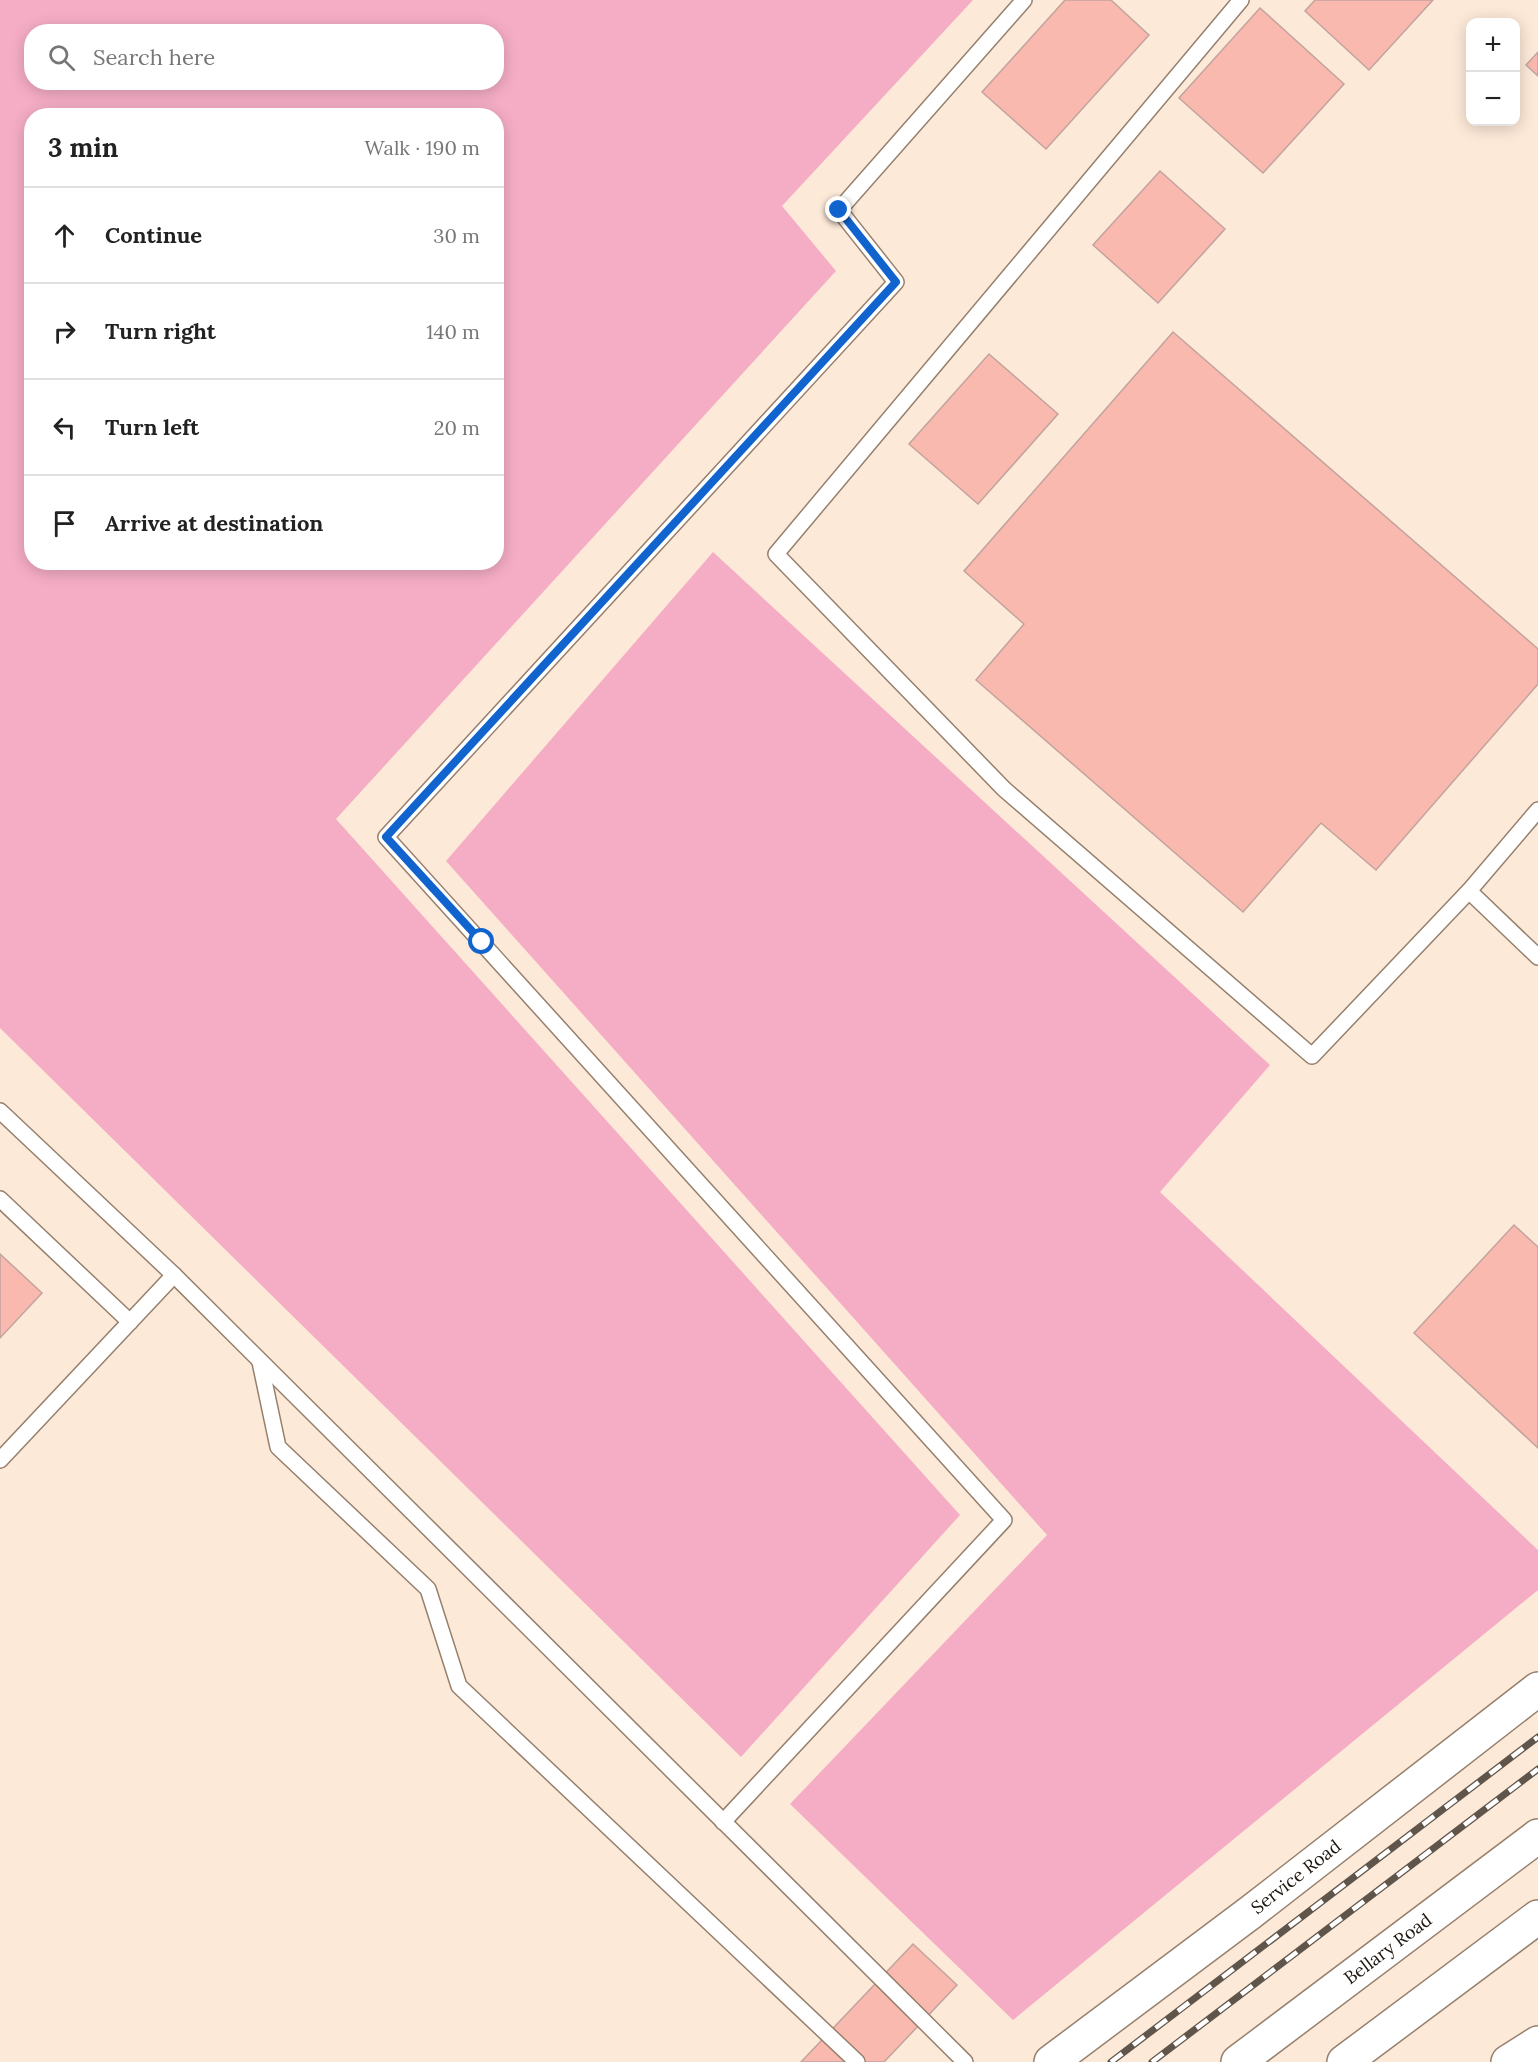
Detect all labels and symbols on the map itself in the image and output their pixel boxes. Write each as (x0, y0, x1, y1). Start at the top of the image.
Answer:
route end (825, 196, 851, 222)
route start (468, 928, 494, 954)
street label: Service Road (1246, 1834, 1345, 1919)
street label: Bellary Road (1339, 1908, 1436, 1989)

